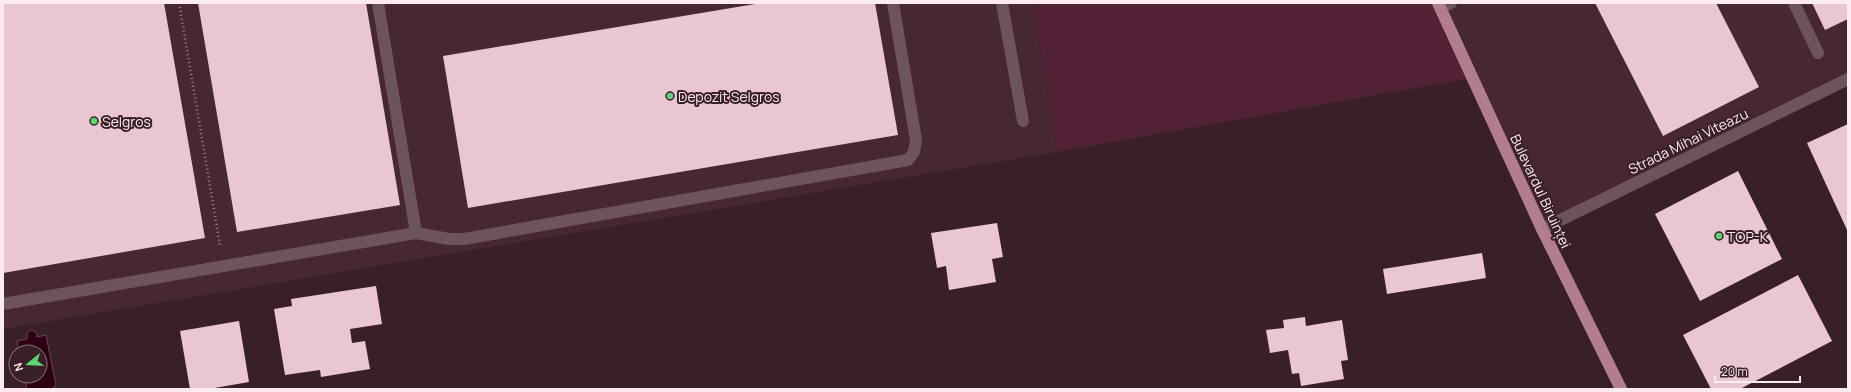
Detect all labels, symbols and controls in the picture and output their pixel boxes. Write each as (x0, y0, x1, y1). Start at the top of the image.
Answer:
place label: Depozit Selgros (678, 87, 780, 106)
marker: Depozit Selgros (665, 91, 675, 101)
street label: Strada Mihai Viteazu (1625, 104, 1751, 178)
place label: Selgros (102, 112, 151, 131)
marker: Selgros (89, 116, 99, 126)
street label: Bulevardul Biruinței (1506, 131, 1576, 251)
place label: TOP-K (1727, 227, 1769, 246)
marker: TOP-K (1714, 231, 1724, 241)
north arrow (8, 344, 48, 384)
scale bar (1715, 358, 1800, 384)
text: N (10, 361, 26, 373)
text: 20 m (1721, 363, 1748, 380)

